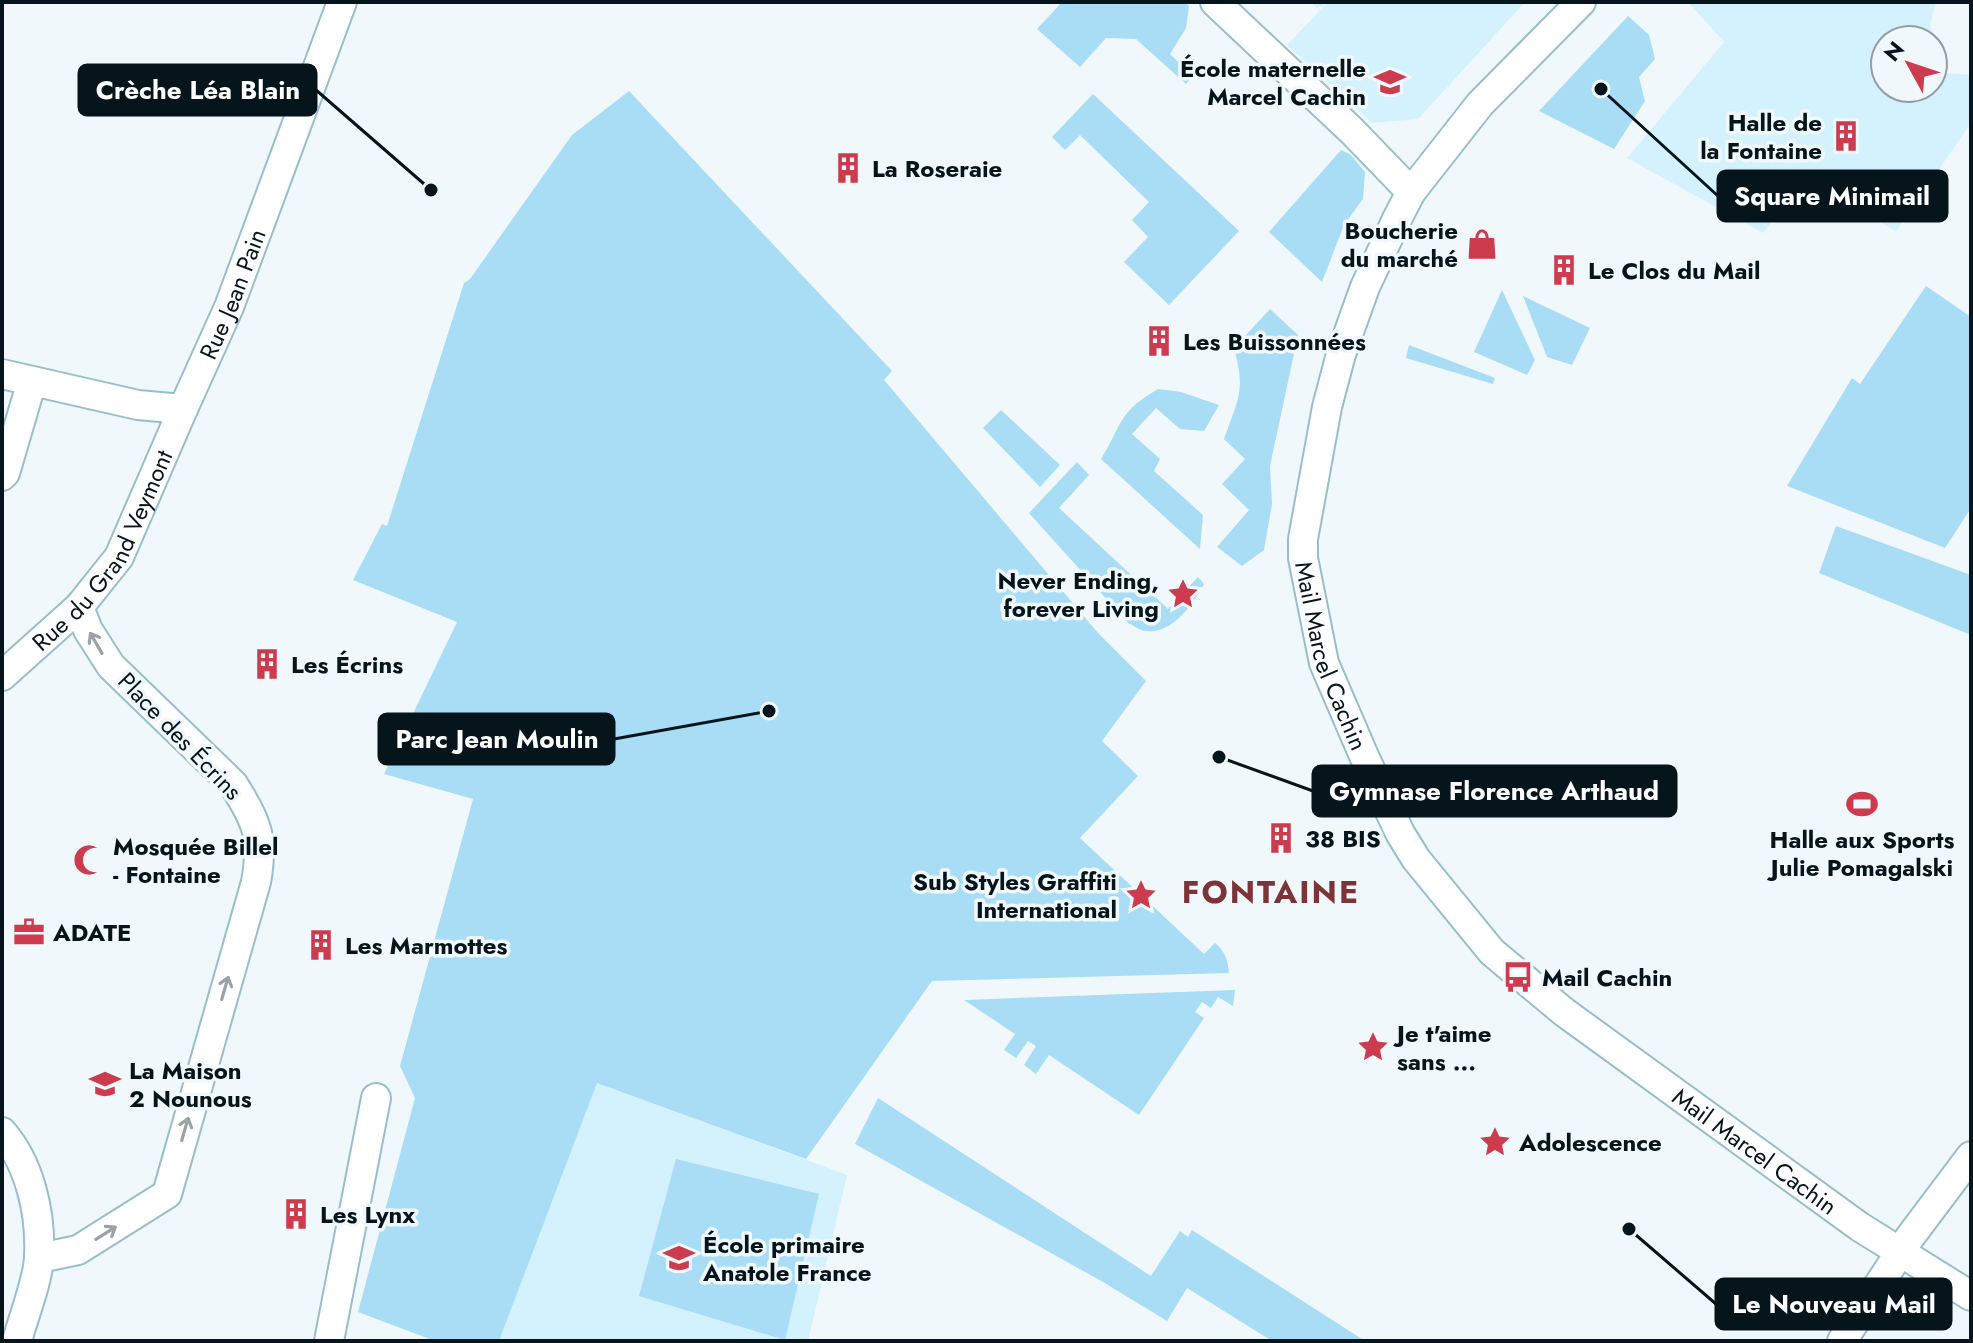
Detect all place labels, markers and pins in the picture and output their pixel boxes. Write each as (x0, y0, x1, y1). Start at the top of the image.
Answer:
place label: École maternelle Marcel Cachin (1180, 51, 1366, 114)
callout: Crèche Léa Blain (79, 65, 316, 115)
school or university icon: École maternelle Marcel Cachin (1373, 65, 1407, 99)
place label: Halle de la Fontaine (1700, 105, 1822, 168)
building icon: Halle de la Fontaine (1829, 119, 1863, 153)
building icon: La Roseraie (831, 151, 865, 185)
place label: La Roseraie (872, 151, 1002, 186)
callout: Square Minimail (1718, 171, 1947, 221)
place label: Boucherie du marché (1341, 213, 1458, 276)
shop icon: Boucherie du marché (1465, 227, 1499, 261)
building icon: Le Clos du Mail (1547, 253, 1581, 287)
place label: Le Clos du Mail (1588, 253, 1760, 288)
building icon: Les Buissonnées (1142, 324, 1176, 358)
place label: Les Buissonnées (1183, 324, 1366, 359)
place label: Never Ending, forever Living (998, 563, 1159, 626)
place icon: Never Ending, forever Living (1166, 577, 1200, 611)
building icon: Les Écrins (250, 647, 284, 681)
place label: Les Écrins (291, 647, 403, 682)
callout: Parc Jean Moulin (379, 714, 614, 764)
callout: Gymnase Florence Arthaud (1313, 766, 1676, 816)
sports icon: Halle aux Sports Julie Pomagalski (1845, 787, 1879, 821)
building icon: 38 BIS (1264, 821, 1298, 855)
place label: 38 BIS (1305, 821, 1381, 856)
place label: Halle aux Sports Julie Pomagalski (1767, 822, 1954, 885)
place label: Mosquée Billel - Fontaine (113, 829, 279, 892)
mosque icon: Mosquée Billel - Fontaine (72, 843, 106, 877)
place label: Sub Styles Graffiti International (913, 864, 1117, 927)
place icon: Sub Styles Graffiti International (1124, 878, 1158, 912)
office icon: ADATE (12, 915, 46, 949)
place label: ADATE (52, 915, 131, 950)
building icon: Les Marmottes (304, 928, 338, 962)
place label: Les Marmottes (345, 928, 508, 963)
bus stop icon: Mail Cachin (1501, 960, 1535, 994)
place label: Mail Cachin (1542, 960, 1672, 995)
place label: Je t'aime sans ... (1393, 1016, 1491, 1079)
place icon: Je t'aime sans ... (1356, 1030, 1390, 1064)
place label: La Maison 2 Nounous (129, 1053, 252, 1116)
school or university icon: La Maison 2 Nounous (88, 1067, 122, 1101)
place icon: Adolescence (1478, 1125, 1512, 1159)
place label: Adolescence (1518, 1125, 1662, 1160)
building icon: Les Lynx (279, 1197, 313, 1231)
place label: Les Lynx (320, 1197, 415, 1232)
place label: École primaire Anatole France (702, 1227, 872, 1290)
school or university icon: École primaire Anatole France (662, 1241, 696, 1275)
callout: Le Nouveau Mail (1716, 1279, 1951, 1329)

